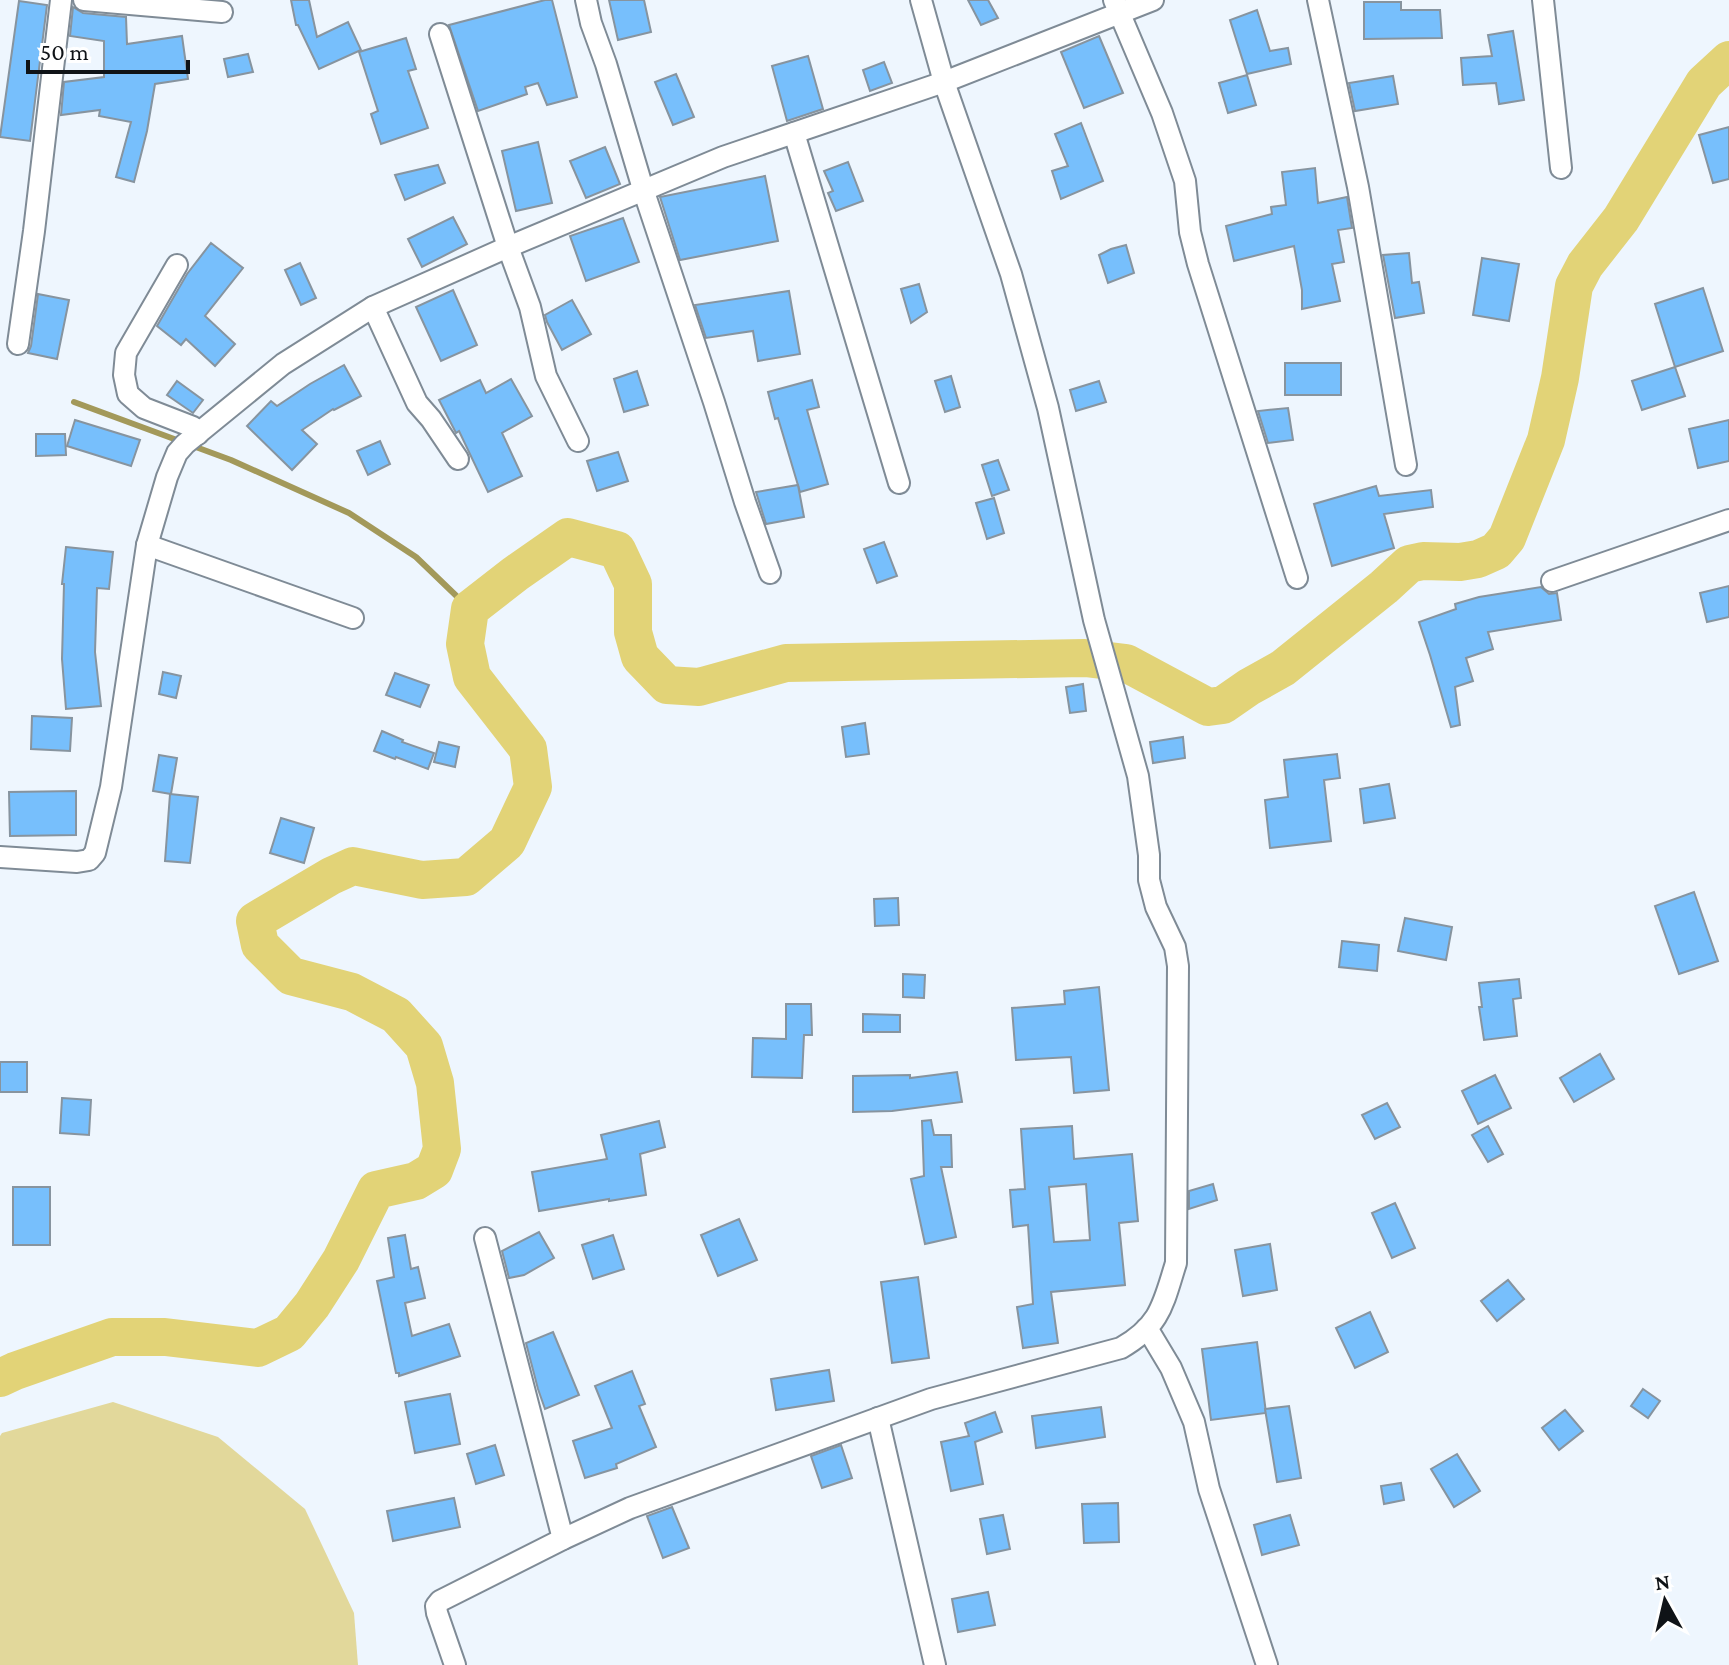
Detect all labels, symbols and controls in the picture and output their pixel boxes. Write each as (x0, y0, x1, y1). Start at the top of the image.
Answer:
scale bar (28, 24, 188, 74)
text: 50 m (40, 38, 89, 65)
north arrow (1625, 1561, 1705, 1641)
text: N (1653, 1568, 1671, 1595)

